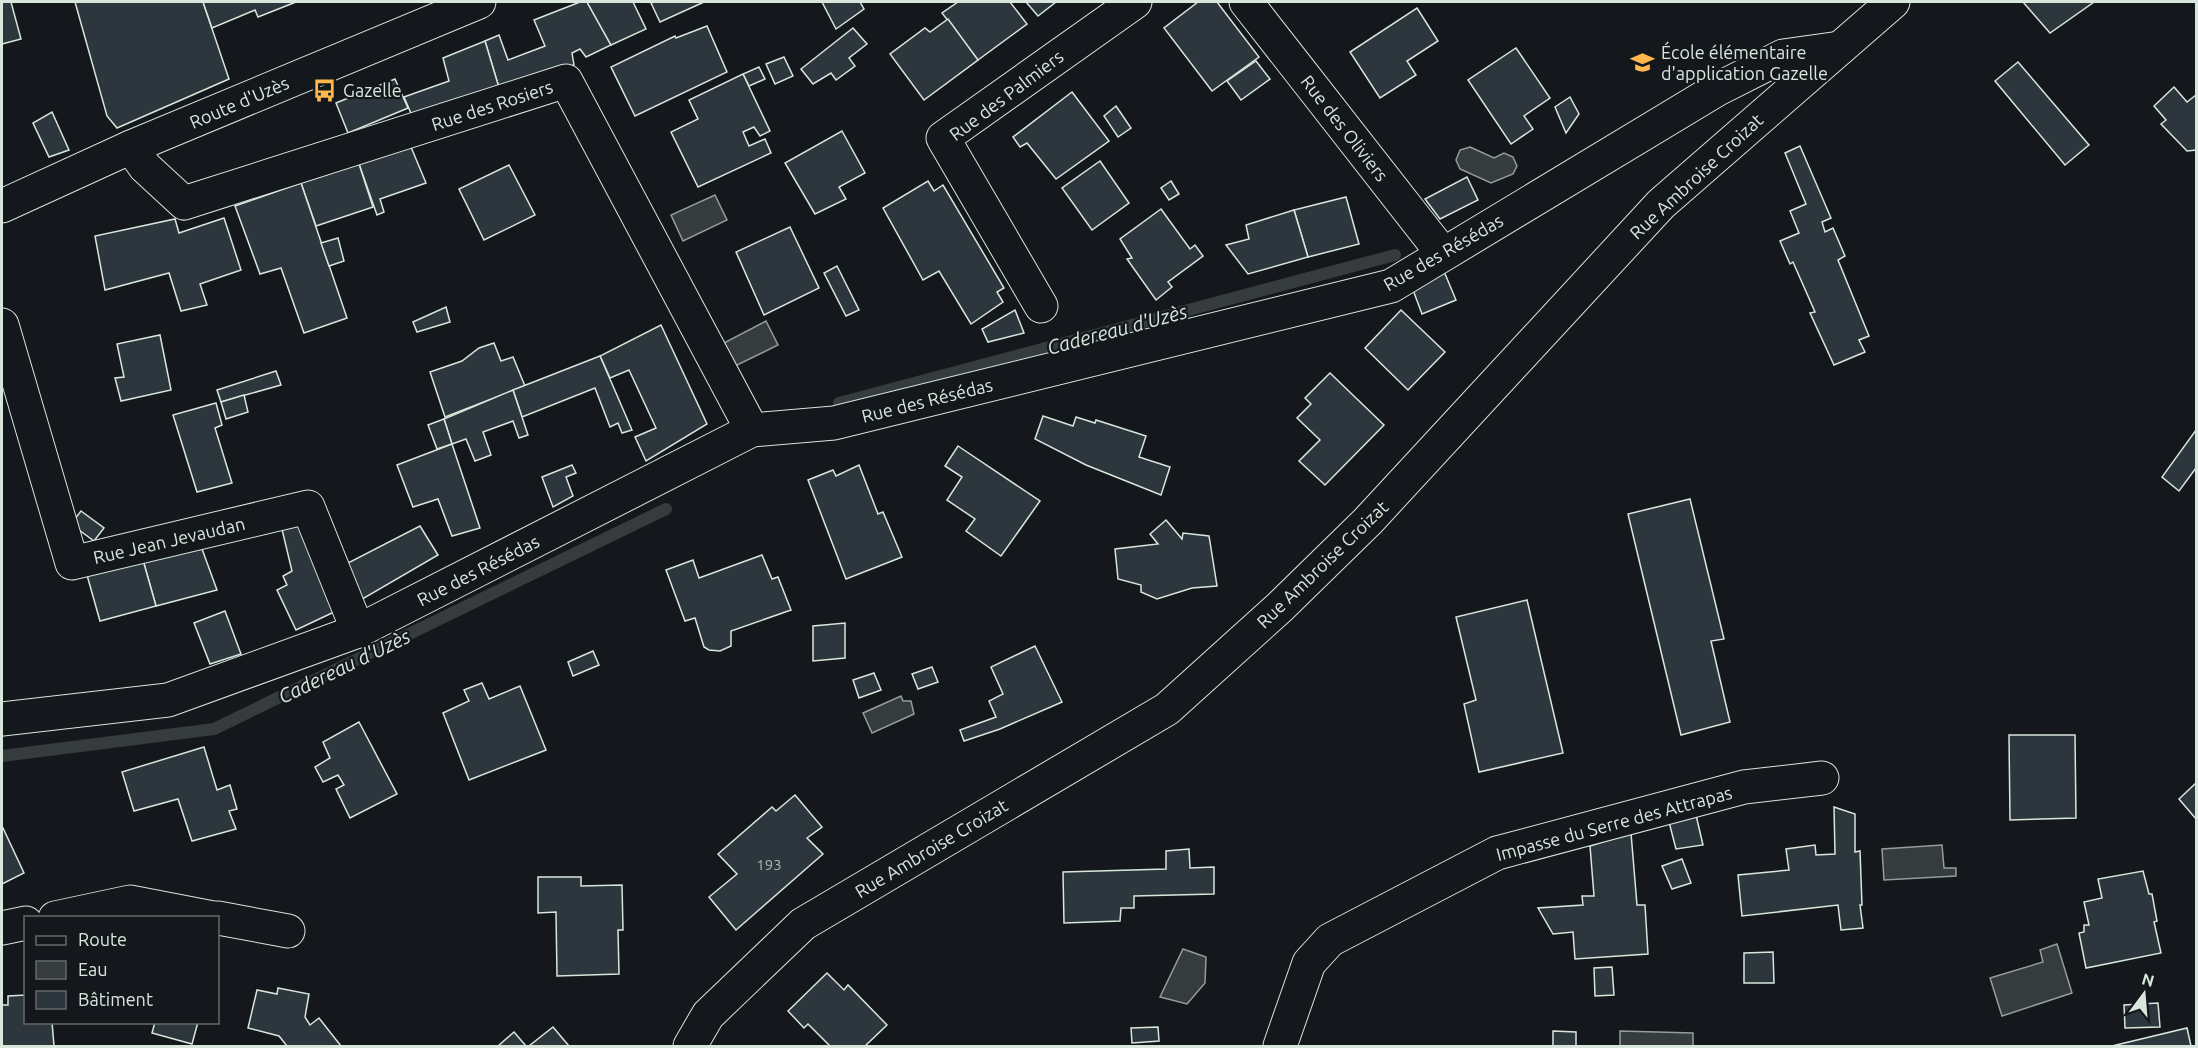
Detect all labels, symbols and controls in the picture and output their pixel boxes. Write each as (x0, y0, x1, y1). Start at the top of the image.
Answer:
place label: École élémentaire d'application Gazelle (1661, 41, 1828, 83)
street label: Rue des Palmiers (945, 46, 1067, 144)
school or university icon: École élémentaire d'application Gazelle (1630, 49, 1656, 75)
street label: Rue des Oliviers (1298, 71, 1393, 185)
street label: Route d'Uzès (186, 72, 292, 132)
street label: Rue des Rosiers (429, 76, 555, 134)
bus stop icon: Gazelle (312, 77, 338, 103)
place label: Gazelle (343, 80, 402, 100)
street label: Rue Ambroise Croizat (1625, 109, 1767, 243)
street label: Rue des Résédas (1380, 210, 1506, 294)
water label: Cadereau d'Uzès (1044, 299, 1190, 359)
street label: Rue des Résédas (859, 374, 995, 426)
street label: Rue Ambroise Croizat (1252, 496, 1392, 632)
street label: Rue Jean Jevaudan (91, 513, 247, 567)
street label: Rue des Résédas (414, 530, 543, 609)
water label: Cadereau d'Uzès (274, 624, 414, 708)
street label: Impasse du Serre des Attrapas (1494, 782, 1734, 864)
street label: Rue Ambroise Croizat (851, 795, 1011, 901)
house number: 193 (756, 856, 782, 873)
legend (24, 916, 219, 1024)
text: Route (78, 929, 127, 949)
text: Eau (78, 959, 108, 979)
north arrow (2114, 964, 2174, 1024)
text: N (2140, 969, 2156, 990)
text: Bâtiment (78, 989, 153, 1009)

